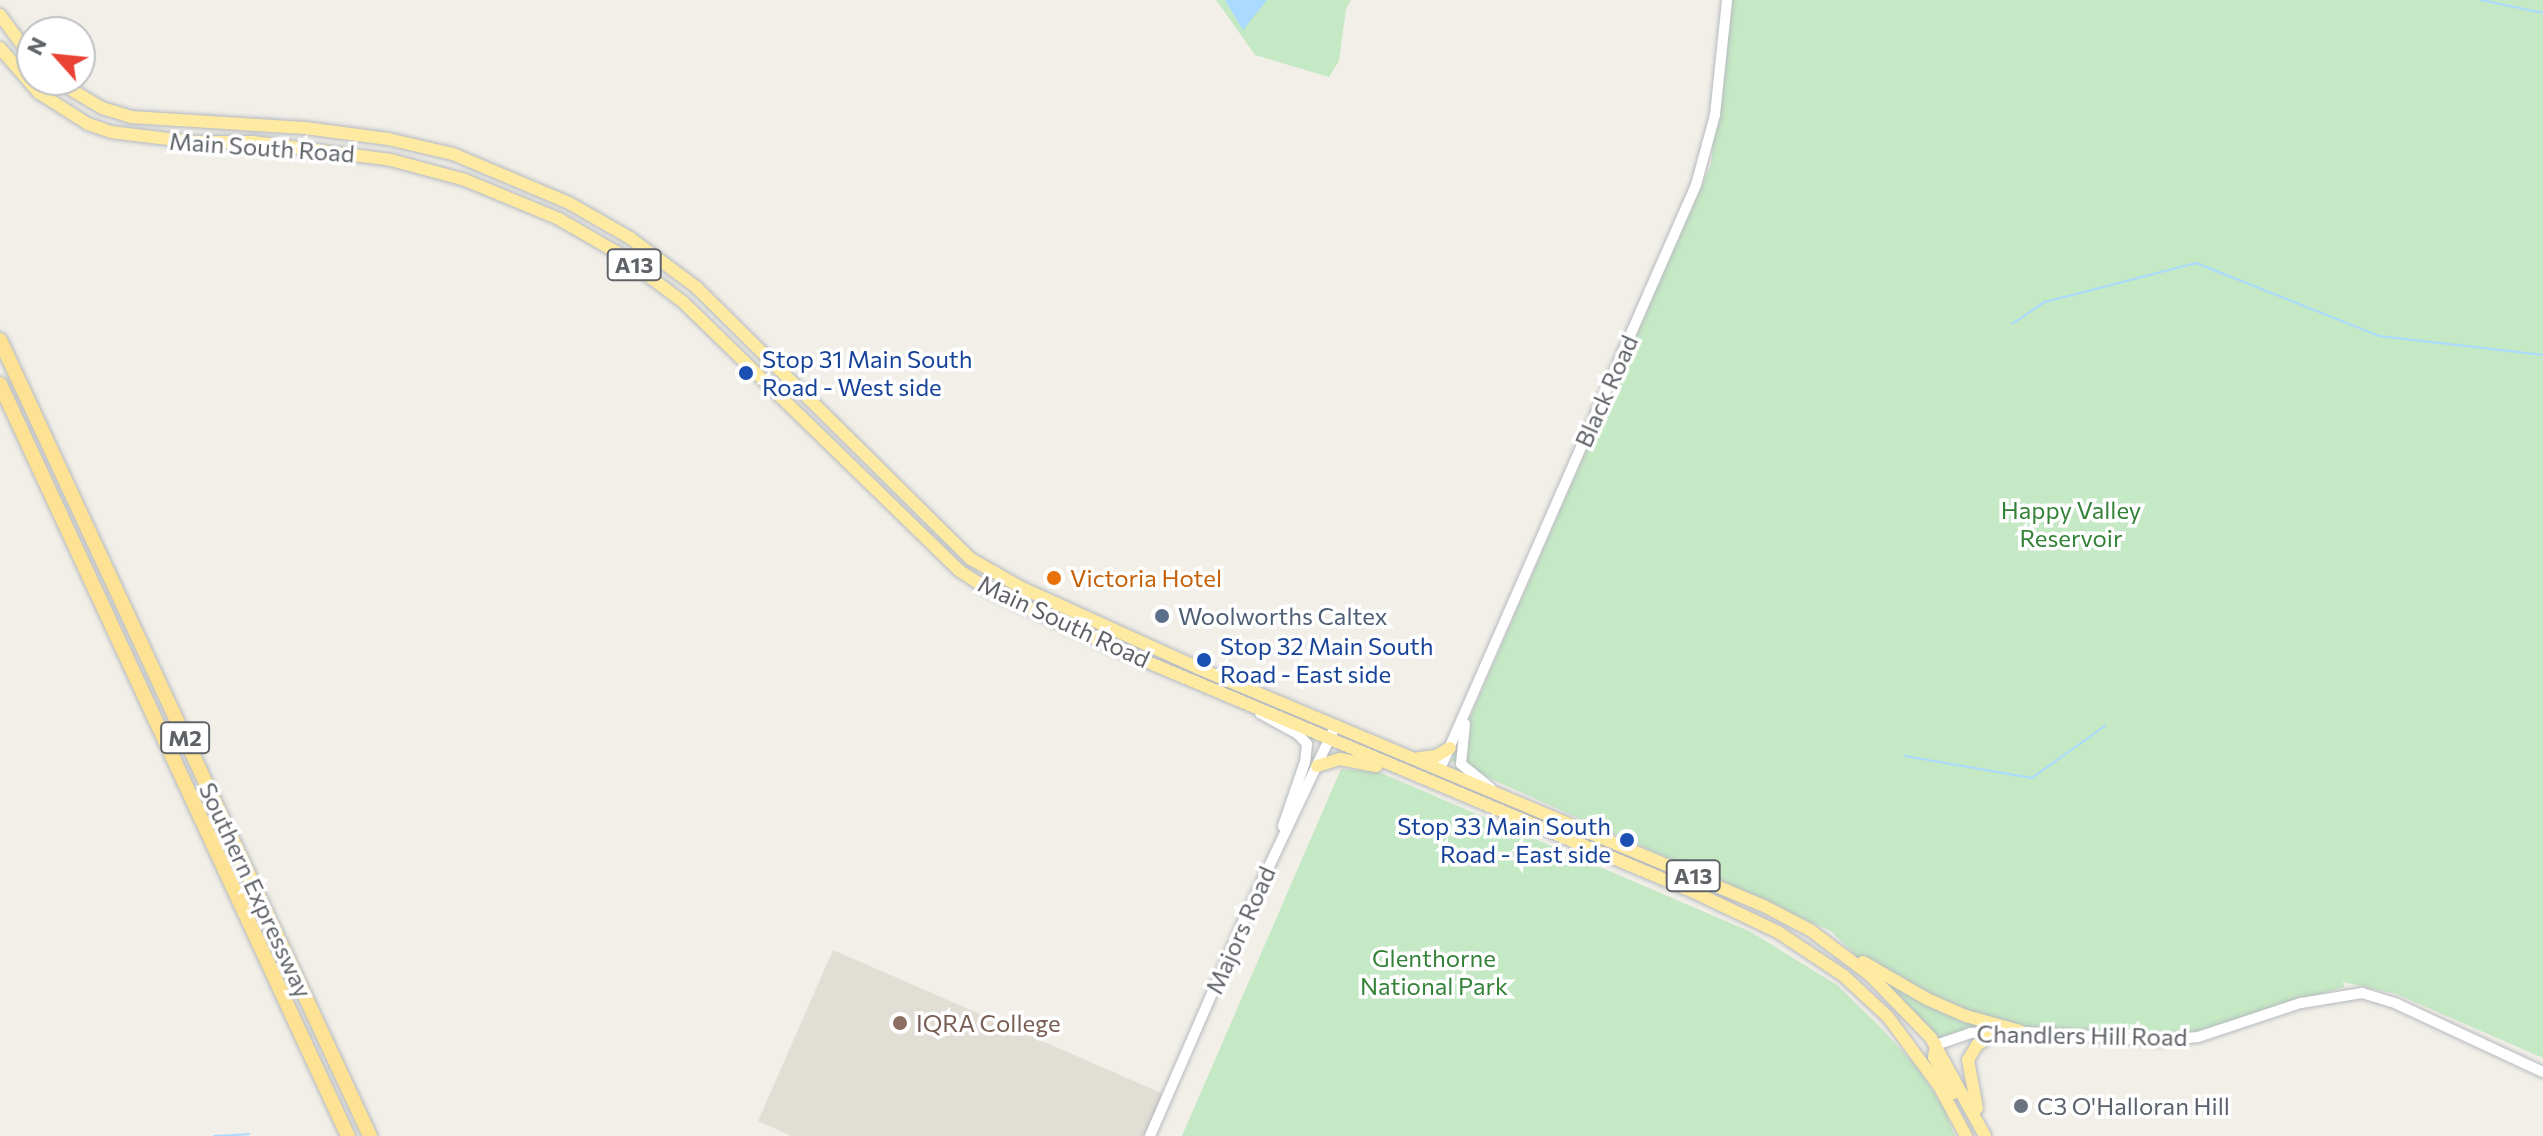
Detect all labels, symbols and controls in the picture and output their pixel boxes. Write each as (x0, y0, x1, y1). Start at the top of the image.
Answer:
north arrow (16, 16, 96, 96)
text: N (20, 32, 52, 59)
street label: Main South Road (168, 126, 356, 168)
road number: A13 (606, 247, 662, 283)
street label: Black Road (1569, 330, 1643, 452)
place label: Stop 31 Main South Road - West side (762, 345, 972, 401)
marker: Stop 31 Main South Road - West side (737, 364, 755, 382)
park label: Happy Valley Reservoir (2001, 496, 2141, 552)
place label: Victoria Hotel (1070, 564, 1222, 592)
street label: Main South Road (974, 569, 1154, 673)
marker: Victoria Hotel (1045, 569, 1063, 587)
place label: Woolworths Caltex (1178, 602, 1388, 630)
marker: Woolworths Caltex (1153, 607, 1171, 625)
place label: Stop 32 Main South Road - East side (1220, 632, 1433, 688)
marker: Stop 32 Main South Road - East side (1195, 651, 1213, 669)
road number: M2 (159, 720, 211, 756)
street label: Southern Expressway (193, 778, 319, 1002)
place label: Stop 33 Main South Road - East side (1397, 812, 1611, 868)
marker: Stop 33 Main South Road - East side (1618, 831, 1636, 849)
road number: A13 (1665, 858, 1721, 894)
street label: Majors Road (1199, 862, 1281, 998)
park label: Glenthorne National Park (1360, 944, 1508, 1000)
place label: IQRA College (916, 1009, 1061, 1037)
marker: IQRA College (891, 1014, 909, 1032)
street label: Chandlers Hill Road (1976, 1019, 2188, 1051)
place label: C3 O'Halloran Hill (2037, 1092, 2230, 1120)
marker: C3 O'Halloran Hill (2012, 1097, 2030, 1115)

